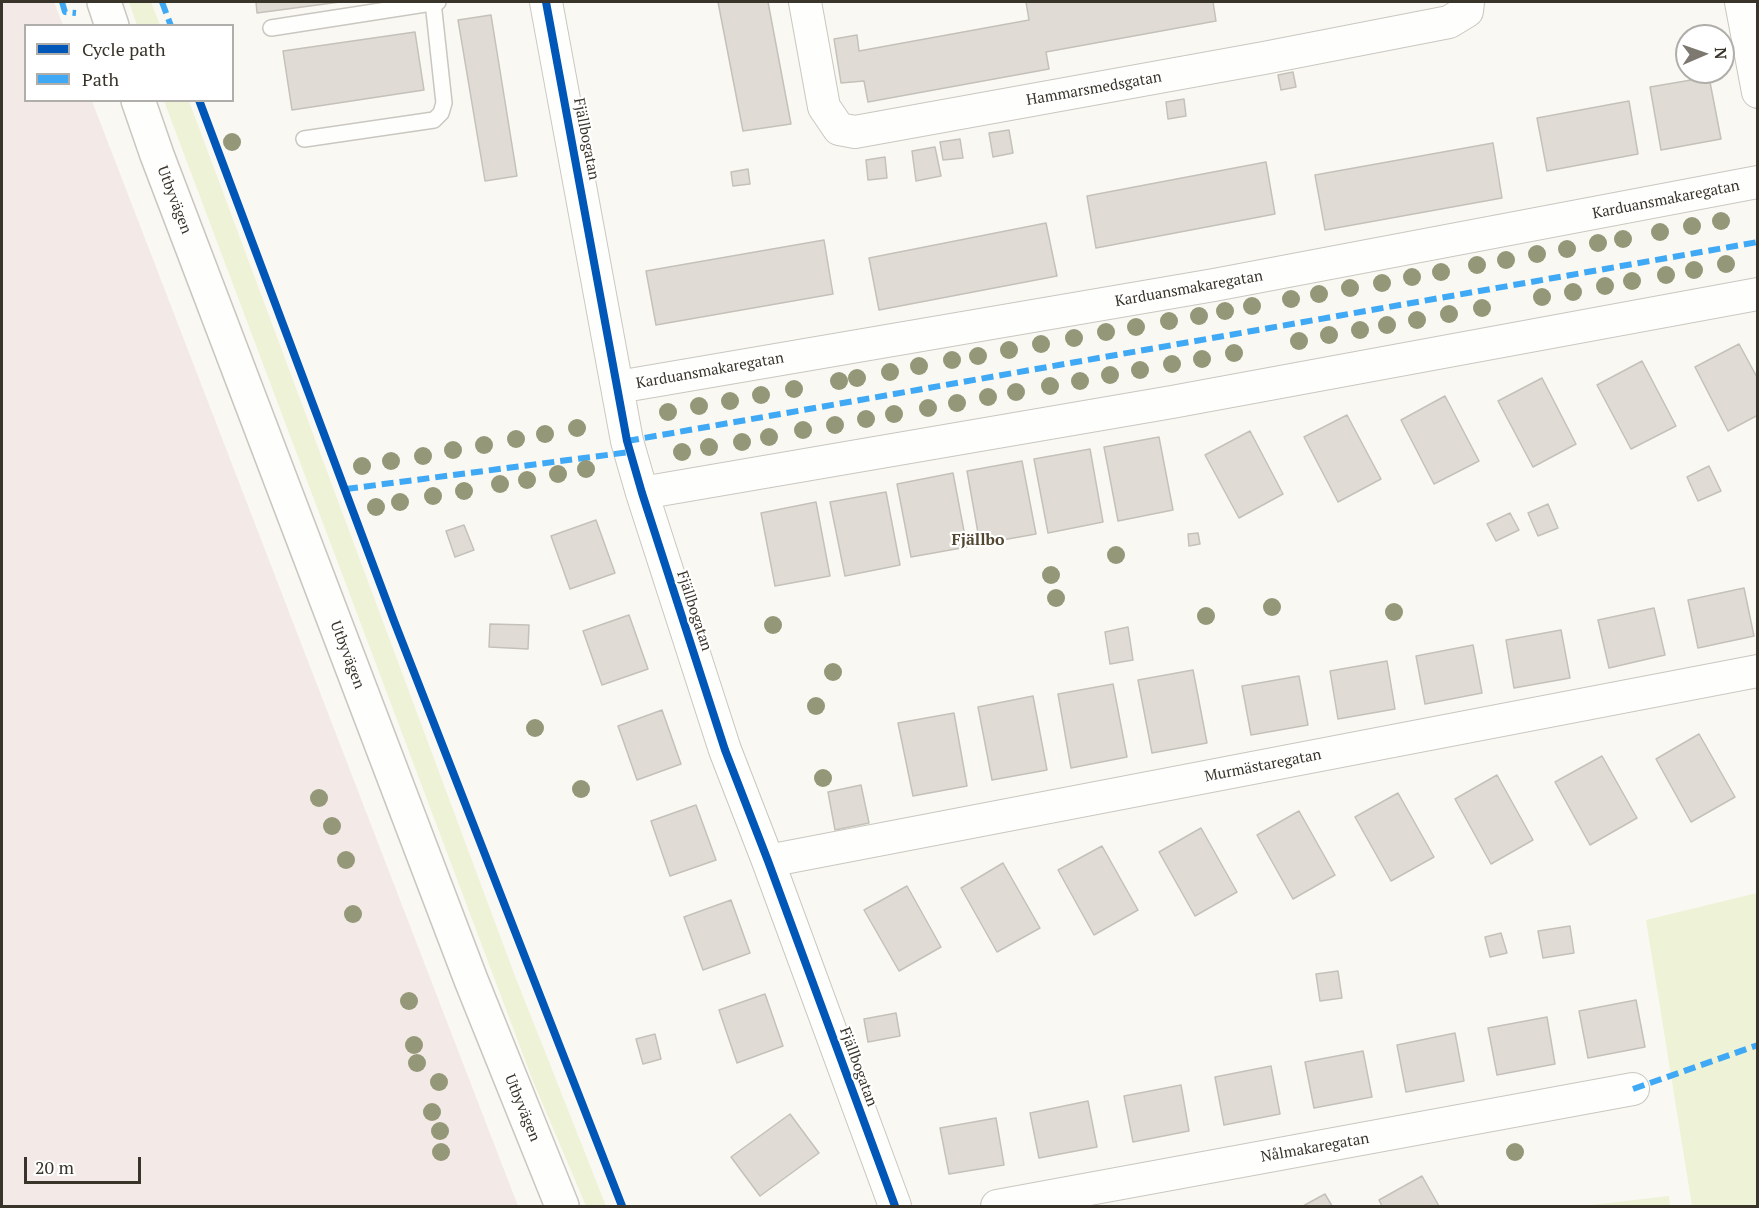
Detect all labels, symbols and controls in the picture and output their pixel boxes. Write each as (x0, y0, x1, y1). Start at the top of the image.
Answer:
legend (24, 24, 234, 102)
north arrow (1675, 24, 1735, 84)
text: Cycle path (82, 37, 166, 61)
text: N (1710, 47, 1732, 60)
text: Path (82, 67, 119, 91)
street label: Hammarsmedsgatan (1025, 68, 1163, 110)
street label: Fjällbogatan (569, 97, 603, 181)
street label: Utbyvägen (153, 164, 195, 236)
street label: Karduansmakaregatan (1591, 177, 1741, 223)
street label: Karduansmakaregatan (1114, 267, 1264, 311)
street label: Karduansmakaregatan (635, 349, 785, 393)
district label: Fjällbo (952, 530, 1004, 550)
street label: Fjällbogatan (673, 569, 715, 653)
street label: Utbyvägen (326, 619, 368, 691)
street label: Murmästaregatan (1203, 746, 1323, 786)
street label: Fjällbogatan (835, 1025, 881, 1109)
street label: Utbyvägen (500, 1072, 544, 1144)
street label: Nålmakaregatan (1259, 1130, 1371, 1166)
scale bar (27, 1145, 144, 1183)
text: 20 m (35, 1155, 74, 1179)

